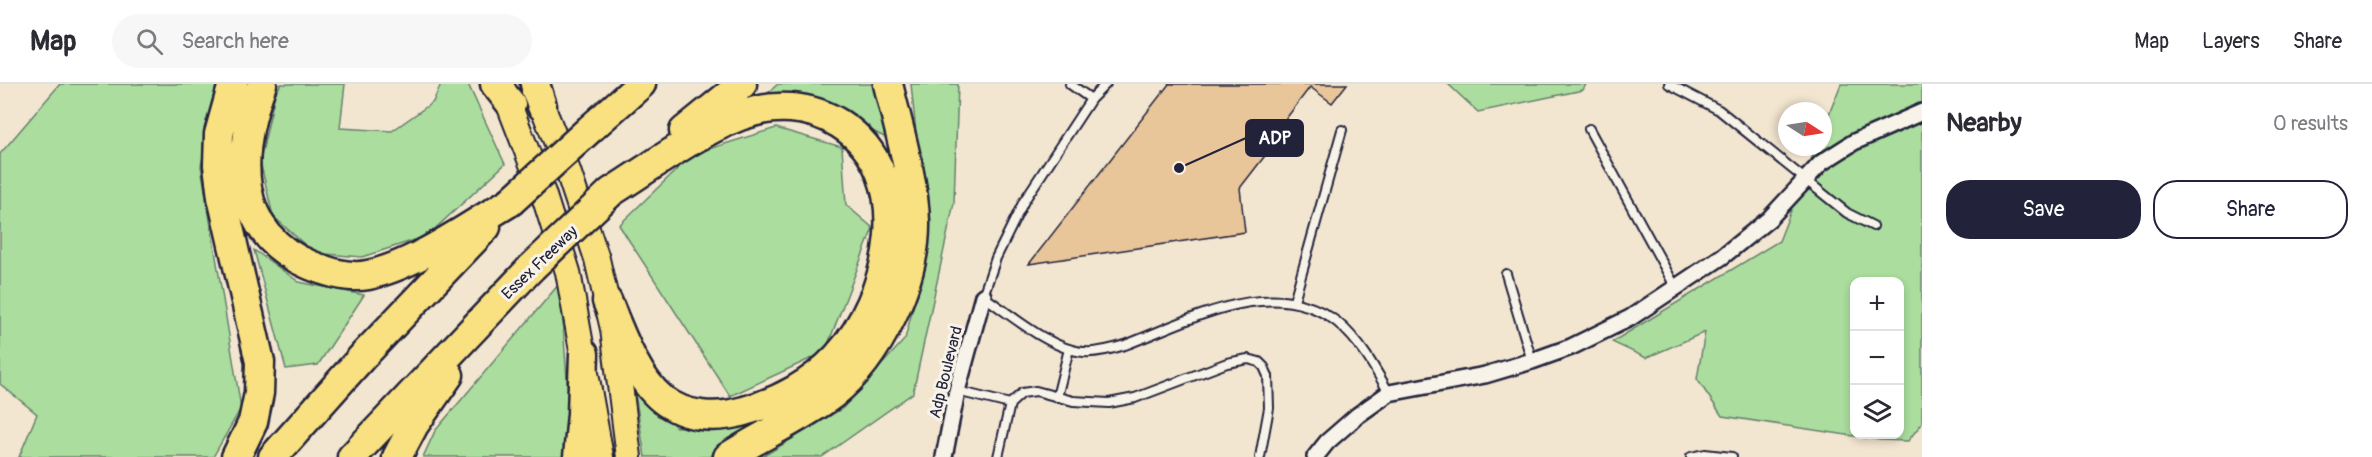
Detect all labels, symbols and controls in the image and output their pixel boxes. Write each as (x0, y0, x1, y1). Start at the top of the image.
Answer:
search box (112, 14, 532, 68)
text: Map (30, 24, 76, 59)
icon: search (133, 25, 166, 58)
text: Search here (181, 27, 289, 55)
text: Map (2134, 28, 2169, 55)
text: Layers (2202, 28, 2260, 55)
text: Share (2293, 28, 2342, 55)
north arrow (1778, 102, 1832, 156)
text: Nearby (1946, 107, 2022, 139)
text: 0 results (2273, 111, 2348, 136)
callout: ADP (1246, 120, 1303, 156)
text: ADP (1259, 127, 1292, 150)
button: Save (1946, 180, 2141, 239)
button: Share (2153, 180, 2348, 239)
street label: Essex Freeway (498, 221, 582, 304)
map controls (1850, 277, 1904, 439)
button: + (1850, 277, 1904, 331)
street label: Adp Boulevard (925, 324, 967, 421)
button: − (1850, 331, 1904, 385)
button: layers (1850, 385, 1904, 439)

